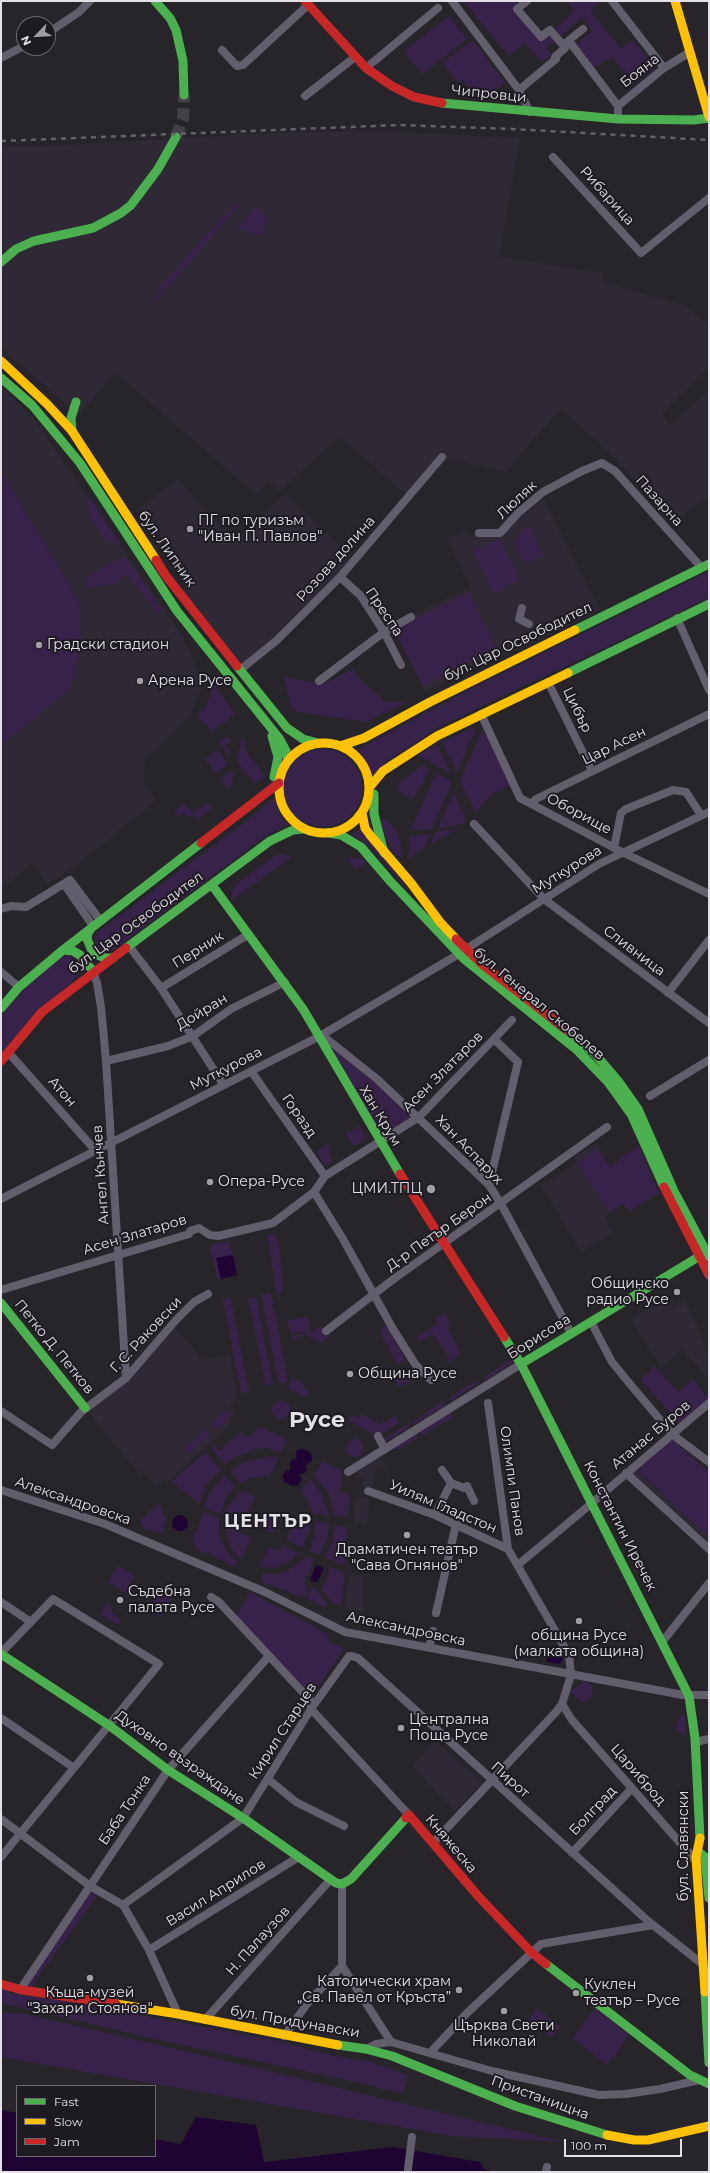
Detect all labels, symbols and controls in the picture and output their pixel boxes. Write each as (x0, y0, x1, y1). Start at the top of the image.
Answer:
north arrow (16, 16, 56, 56)
text: N (18, 34, 34, 48)
street label: Бояна (617, 51, 663, 91)
street label: Чипровци (451, 82, 527, 106)
street label: Рибарица (576, 163, 638, 229)
street label: Пазарна (632, 472, 686, 530)
street label: Люляк (494, 477, 540, 523)
street label: бул. Липник (135, 508, 199, 590)
place label: ПГ по туризъм "Иван П. Павлов" (198, 513, 322, 546)
street label: Розова долина (293, 513, 379, 605)
marker: ПГ по туризъм "Иван П. Павлов" (185, 524, 195, 534)
street label: Преспа (362, 584, 406, 640)
street label: бул. Цар Освободител (441, 599, 595, 685)
place label: Градски стадион (47, 637, 169, 653)
marker: Градски стадион (34, 640, 44, 650)
place label: Арена Русе (148, 673, 232, 689)
marker: Арена Русе (135, 676, 145, 686)
street label: Цибър (559, 685, 595, 735)
street label: Цар Асен (579, 723, 649, 769)
street label: Оборище (544, 790, 614, 838)
street label: Муткурова (529, 842, 605, 898)
street label: бул. Цар Освободител (65, 868, 207, 978)
street label: Сливница (600, 922, 668, 980)
street label: Перник (169, 928, 227, 972)
street label: бул. Генерал Скобелев (470, 944, 608, 1064)
street label: Дойран (173, 990, 231, 1034)
street label: Асен Златаров (399, 1028, 487, 1116)
street label: Муткурова (187, 1044, 265, 1094)
street label: Атон (44, 1073, 80, 1111)
street label: Хан Крум (355, 1082, 405, 1150)
street label: Горазд (278, 1091, 320, 1141)
street label: Хан Аспарух (432, 1112, 506, 1188)
street label: Ангел Кънчев (89, 1125, 113, 1225)
place label: Опера-Русе (218, 1174, 305, 1190)
marker: Опера-Русе (205, 1177, 215, 1187)
place label: ЦМИ.ТПЦ (352, 1181, 422, 1197)
marker: ЦМИ.ТПЦ (425, 1183, 437, 1195)
street label: Д-р Петър Берон (383, 1189, 495, 1275)
street label: Асен Златаров (81, 1211, 189, 1259)
place label: Общинско радио Русе (586, 1276, 669, 1308)
marker: Общинско радио Русе (672, 1287, 682, 1297)
street label: Г. С. Раковски (107, 1294, 185, 1376)
street label: Петко Д. Петков (11, 1296, 97, 1398)
street label: Борисова (504, 1311, 574, 1363)
place label: Община Русе (358, 1366, 457, 1382)
marker: Община Русе (345, 1369, 355, 1379)
street label: Атанас Буров (608, 1397, 694, 1473)
district label: Русе (289, 1408, 345, 1434)
street label: Олимпи Панов (496, 1425, 528, 1537)
street label: Константин Иречек (580, 1458, 660, 1594)
street label: Александровска (13, 1473, 133, 1529)
street label: Уилям Гладстон (387, 1477, 499, 1537)
district label: ЦЕНТЪР (224, 1511, 312, 1533)
marker: Драматичен театър "Сава Огнянов" (402, 1530, 412, 1540)
place label: Драматичен театър "Сава Огнянов" (336, 1542, 478, 1574)
place label: Съдебна палата Русе (128, 1584, 215, 1616)
marker: Съдебна палата Русе (115, 1595, 125, 1605)
street label: Александровска (345, 1608, 467, 1650)
marker: община Русе (малката община) (574, 1616, 584, 1626)
place label: община Русе (малката община) (514, 1628, 644, 1660)
street label: Кирил Старцев (245, 1679, 321, 1783)
street label: Духовно възраждане (112, 1707, 248, 1809)
place label: Централна Поща Русе (409, 1712, 489, 1744)
marker: Централна Поща Русе (396, 1723, 406, 1733)
street label: Цариброд (607, 1741, 669, 1809)
street label: Пирот (487, 1758, 533, 1802)
street label: Баба Тонка (95, 1772, 155, 1848)
street label: Болград (566, 1783, 620, 1839)
street label: бул. Славянски (676, 1791, 692, 1901)
street label: Княжеска (422, 1811, 480, 1877)
street label: Васил Априлов (163, 1856, 269, 1930)
street label: Н. Палаузов (222, 1903, 294, 1979)
marker: Къща-музей "Захари Стоянов" (85, 1973, 95, 1983)
place label: Католически храм „Св. Павел от Кръста” (297, 1974, 451, 2006)
place label: Куклен театър – Русе (584, 1977, 680, 2010)
place label: Къща-музей "Захари Стоянов" (27, 1985, 153, 2018)
marker: Католически храм „Св. Павел от Кръста” (454, 1985, 464, 1995)
marker: Куклен театър – Русе (571, 1988, 581, 1998)
street label: бул. Придунавски (229, 2002, 361, 2042)
marker: Църква Свети Николай (499, 2006, 509, 2016)
place label: Църква Свети Николай (453, 2018, 555, 2050)
street label: Пристанищна (489, 2072, 591, 2124)
legend (16, 2085, 156, 2157)
text: Fast (54, 2094, 79, 2109)
text: Slow (54, 2114, 83, 2129)
scale bar (566, 2131, 684, 2157)
text: Jam (54, 2134, 80, 2149)
text: 100 m (571, 2138, 607, 2153)

